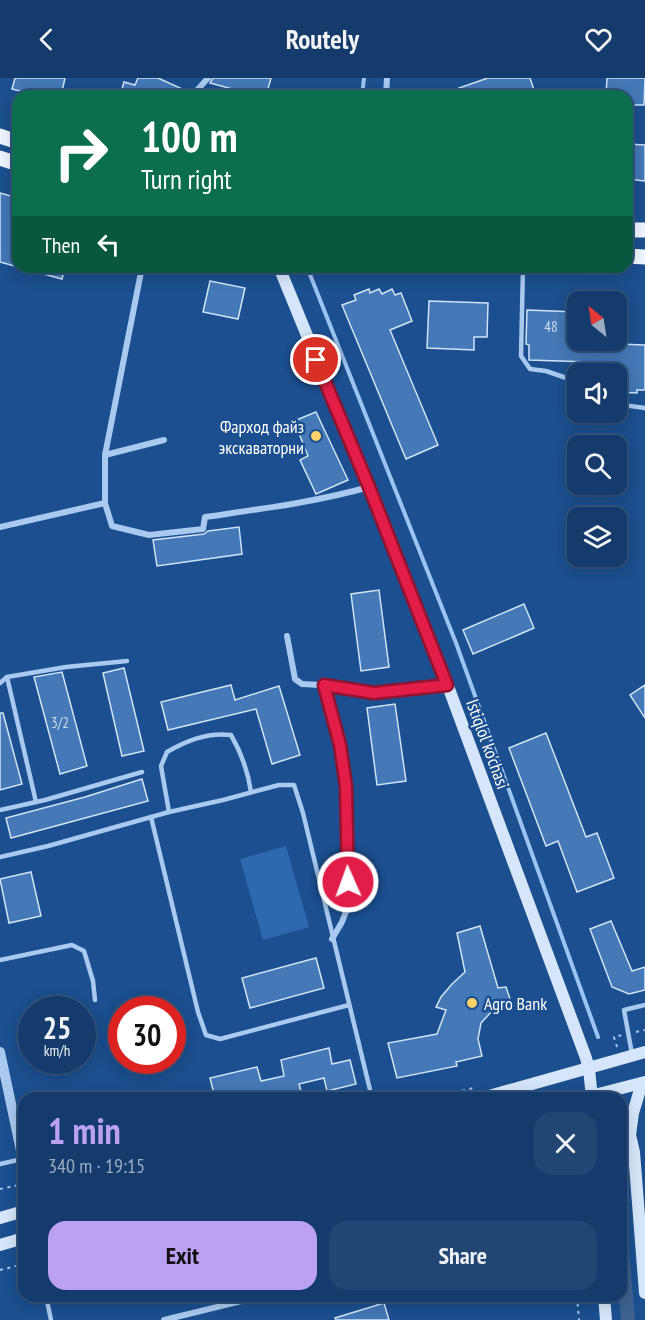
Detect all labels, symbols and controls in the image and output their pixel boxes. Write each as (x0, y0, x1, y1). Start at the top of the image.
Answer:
text: Routely (286, 22, 359, 56)
icon: back (30, 23, 63, 56)
icon: heart (582, 23, 615, 56)
text: 100 m (141, 109, 238, 164)
icon: right (42, 114, 120, 192)
text: Turn right (141, 162, 232, 196)
icon: left (92, 228, 125, 261)
text: Then (42, 231, 80, 259)
north arrow (567, 291, 627, 351)
map controls (567, 291, 627, 567)
house number: 48 (544, 317, 558, 336)
pin (290, 334, 341, 385)
icon: arrive (299, 343, 332, 376)
button: sound (567, 363, 627, 423)
place label: Фарход файз экскаваторни (219, 415, 304, 459)
marker: Фарход файз экскаваторни (309, 429, 323, 443)
button: search (567, 435, 627, 495)
button: layers (567, 507, 627, 567)
street label: Istiqlol ko'chasi (461, 696, 515, 792)
house number: 3/2 (51, 713, 69, 732)
position arrow (316, 850, 380, 914)
place label: Agro Bank (484, 992, 547, 1015)
speed limit sign: 30 (108, 996, 186, 1074)
marker: Agro Bank (465, 996, 479, 1010)
text: 25 (43, 1008, 71, 1047)
text: km/h (44, 1041, 70, 1060)
text: 1 min (48, 1107, 121, 1154)
button: close (534, 1112, 597, 1175)
text: 340 m · 19:15 (48, 1153, 145, 1179)
button: Exit (48, 1221, 317, 1290)
button: Share (329, 1221, 597, 1290)

